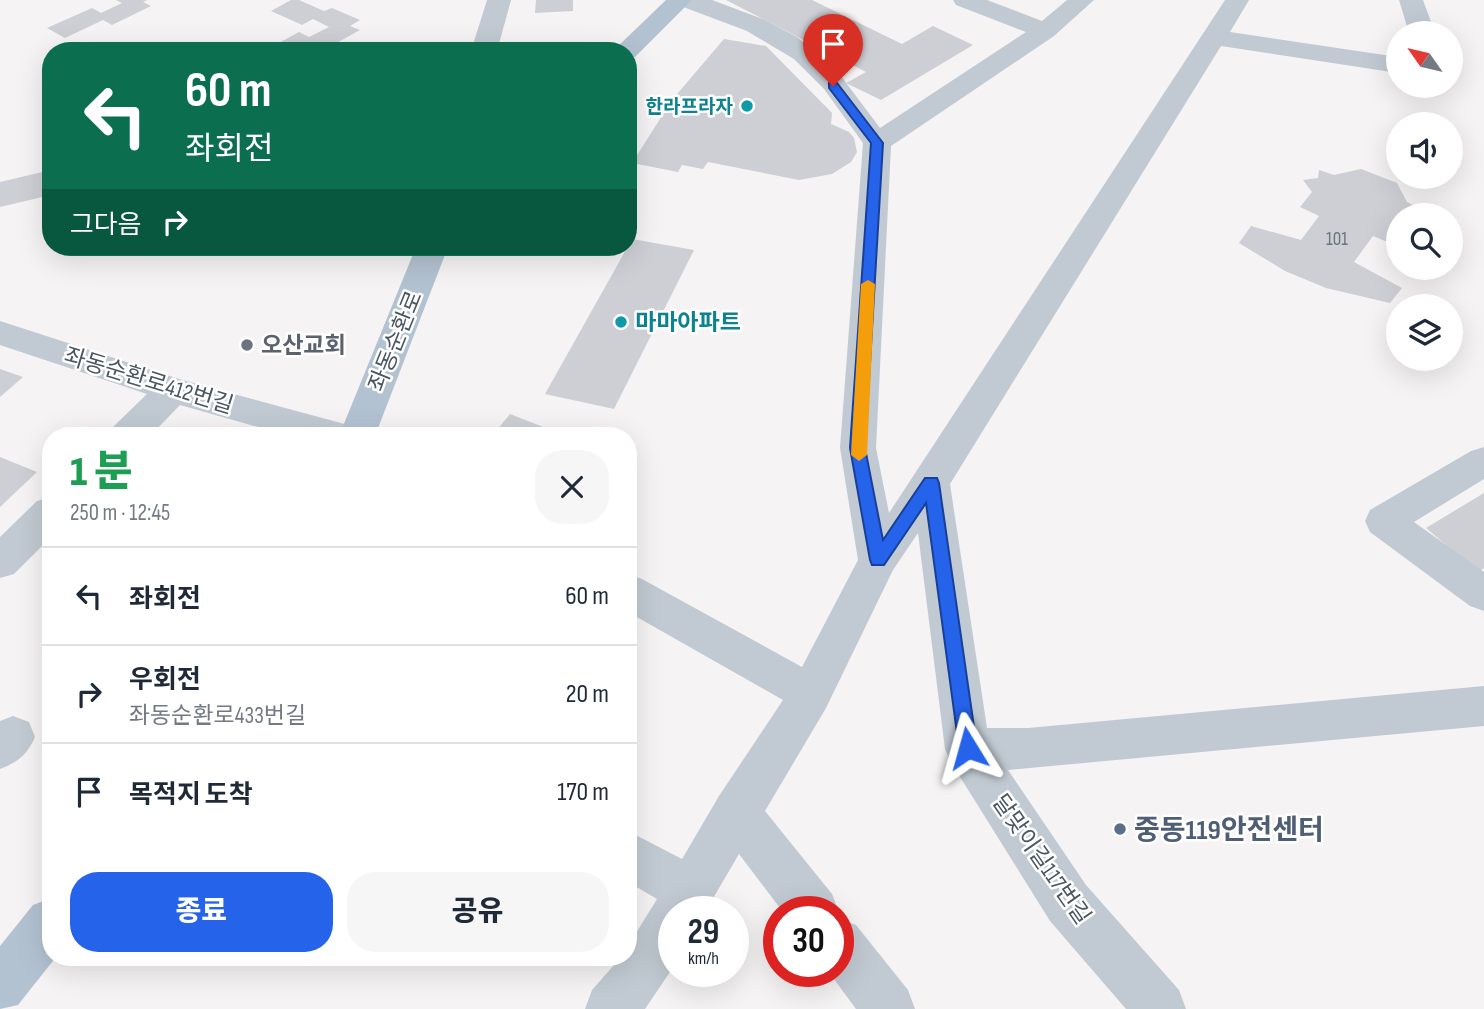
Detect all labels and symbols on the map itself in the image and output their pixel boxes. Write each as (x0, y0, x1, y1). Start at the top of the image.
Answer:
pin (803, 14, 863, 86)
north arrow (1386, 21, 1463, 98)
place label: 한라프라자 (646, 96, 734, 119)
marker: 한라프라자 (739, 98, 755, 114)
house number: 101 (1326, 228, 1348, 251)
street label: 좌동순환로 (363, 287, 429, 396)
place label: 마마아파트 (635, 309, 741, 337)
marker: 마마아파트 (613, 314, 629, 330)
place label: 오산교회 (261, 332, 346, 360)
marker: 오산교회 (239, 337, 255, 353)
street label: 좌동순환로412번길 (61, 342, 237, 420)
position arrow (931, 711, 1005, 785)
street label: 달맞이길117번길 (986, 789, 1096, 930)
place label: 중동119안전센터 (1134, 814, 1324, 847)
marker: 중동119안전센터 (1112, 821, 1128, 837)
speed limit sign: 30 (763, 896, 854, 987)

